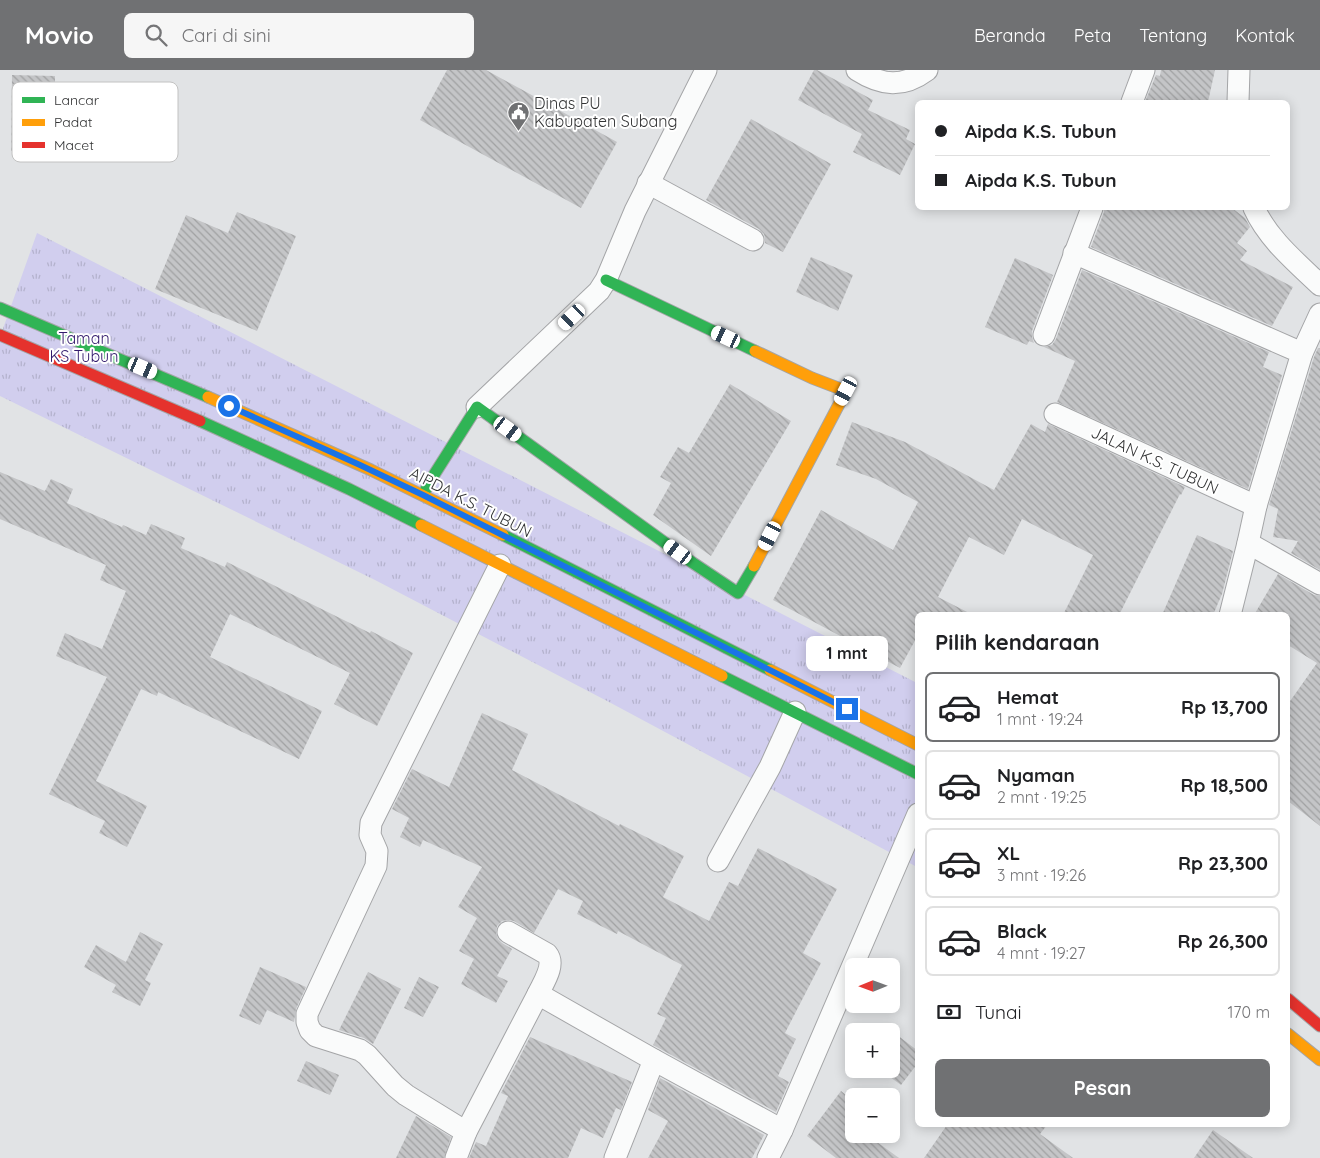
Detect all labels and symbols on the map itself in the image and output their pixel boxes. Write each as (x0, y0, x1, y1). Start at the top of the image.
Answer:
legend (12, 82, 178, 162)
text: Lancar (54, 91, 100, 109)
place label: Dinas PU Kabupaten Subang (534, 93, 677, 131)
public building icon: Dinas PU Kabupaten Subang (506, 100, 530, 131)
text: Padat (54, 113, 93, 131)
text: Macet (54, 136, 94, 154)
car (555, 301, 588, 333)
car (709, 324, 742, 350)
park label: Taman KS Tubun (50, 328, 118, 366)
car (126, 355, 159, 381)
car (832, 374, 859, 408)
route start (218, 395, 240, 417)
car (491, 414, 524, 444)
street label: JALAN K.S. TUBUN (1088, 422, 1222, 498)
street label: AIPDA K.S. TUBUN (407, 463, 535, 541)
car (756, 519, 783, 553)
car (661, 537, 694, 567)
callout: 1 mnt (806, 636, 888, 672)
route end (836, 698, 858, 720)
north arrow (845, 958, 900, 1012)

